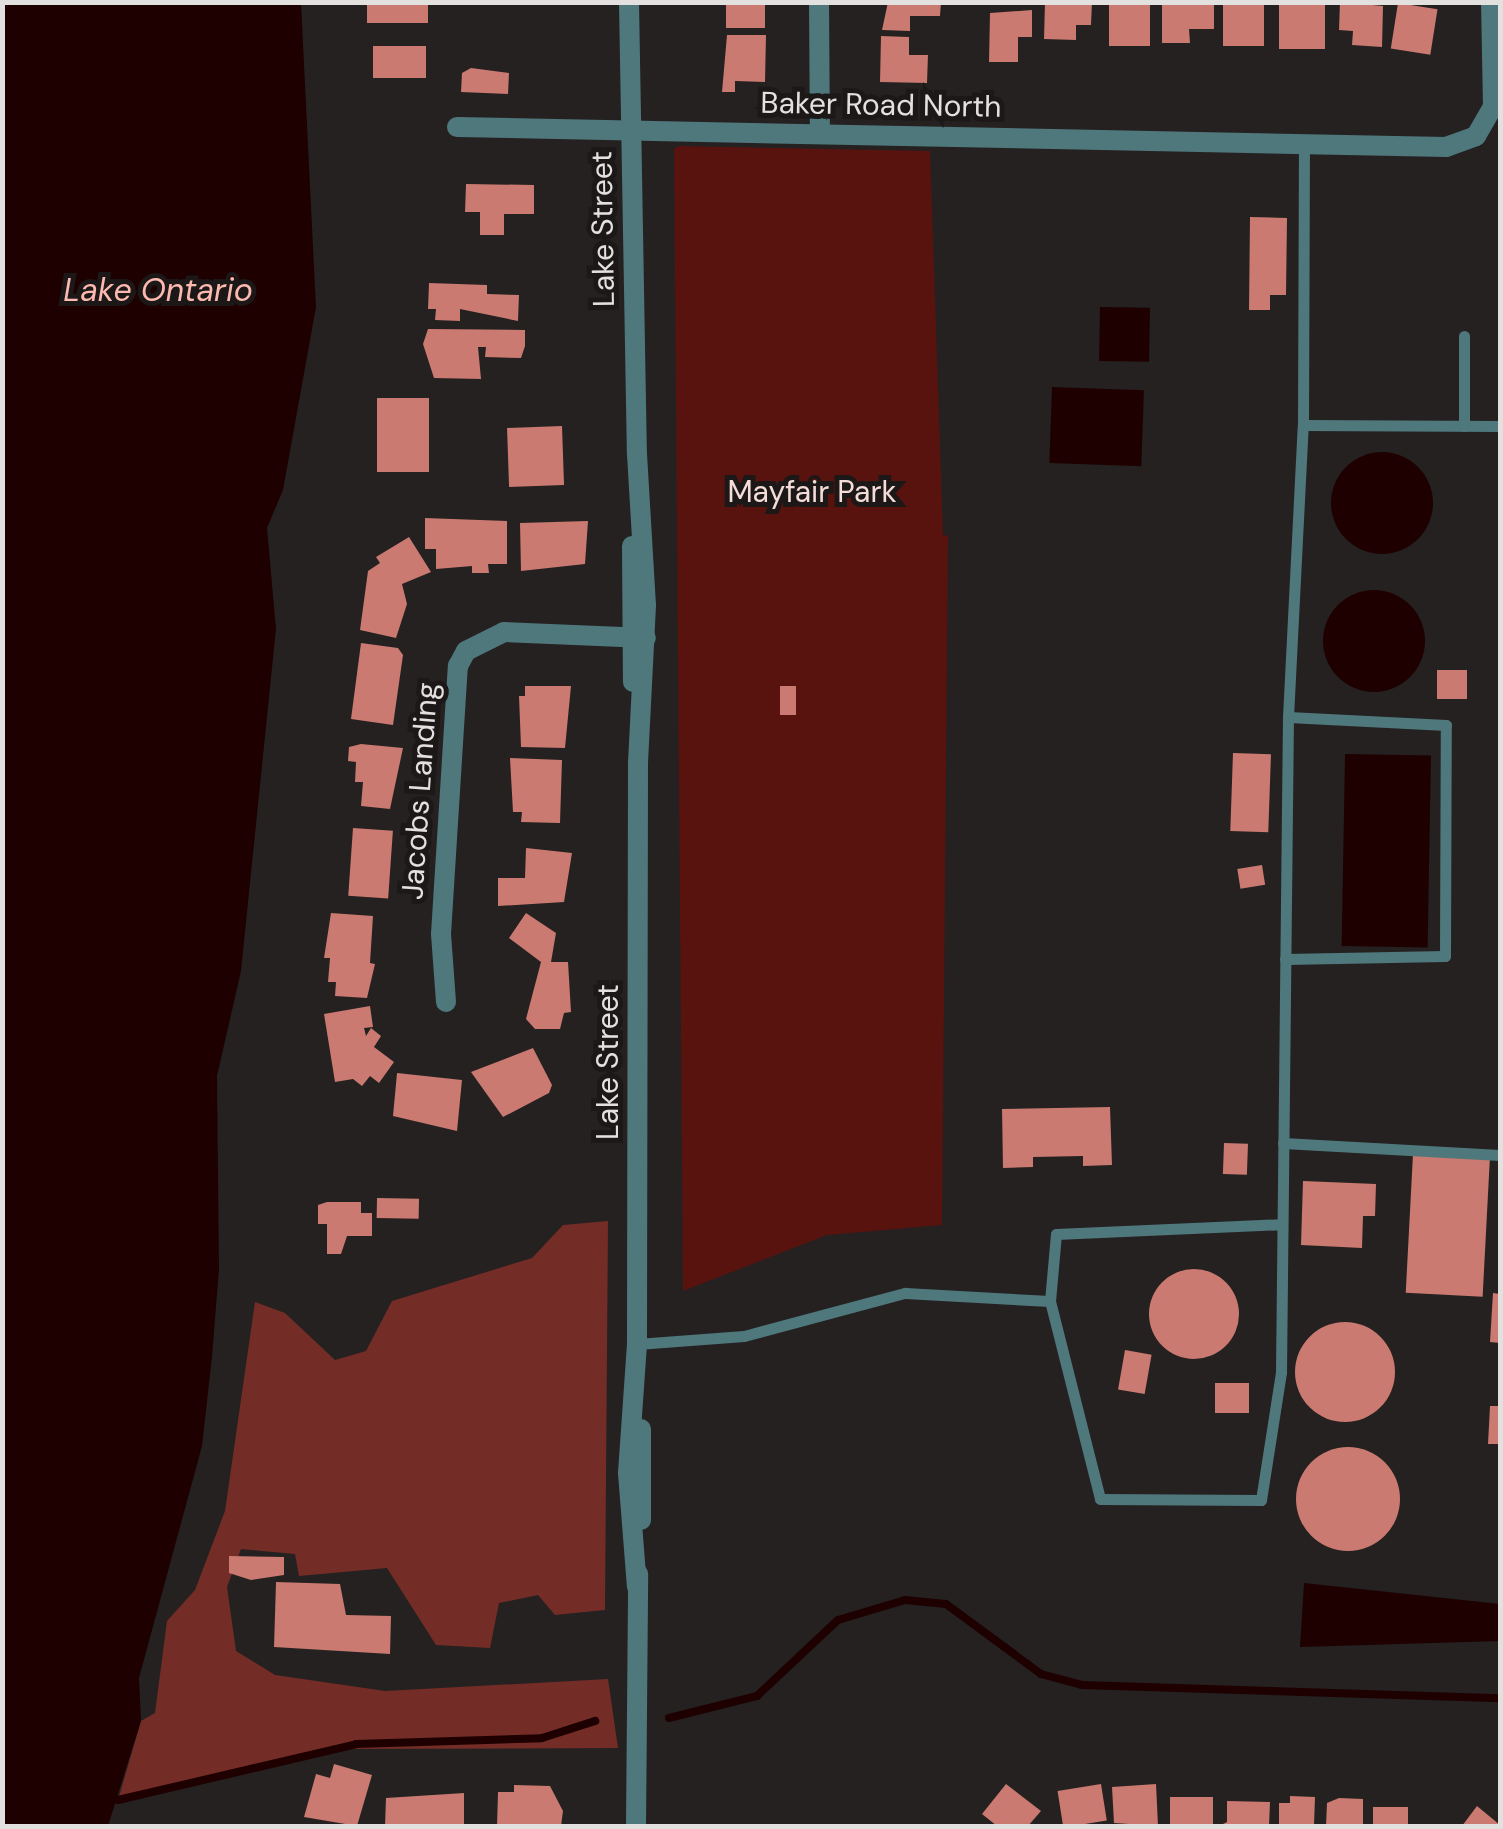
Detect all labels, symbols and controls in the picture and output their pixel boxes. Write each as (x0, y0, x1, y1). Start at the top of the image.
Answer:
street label: Baker Road North (760, 85, 1002, 125)
street label: Lake Street (584, 151, 622, 307)
water label: Lake Ontario (63, 271, 253, 309)
park label: Mayfair Park (727, 474, 897, 510)
street label: Jacobs Landing (394, 681, 446, 901)
street label: Lake Street (590, 984, 626, 1140)

